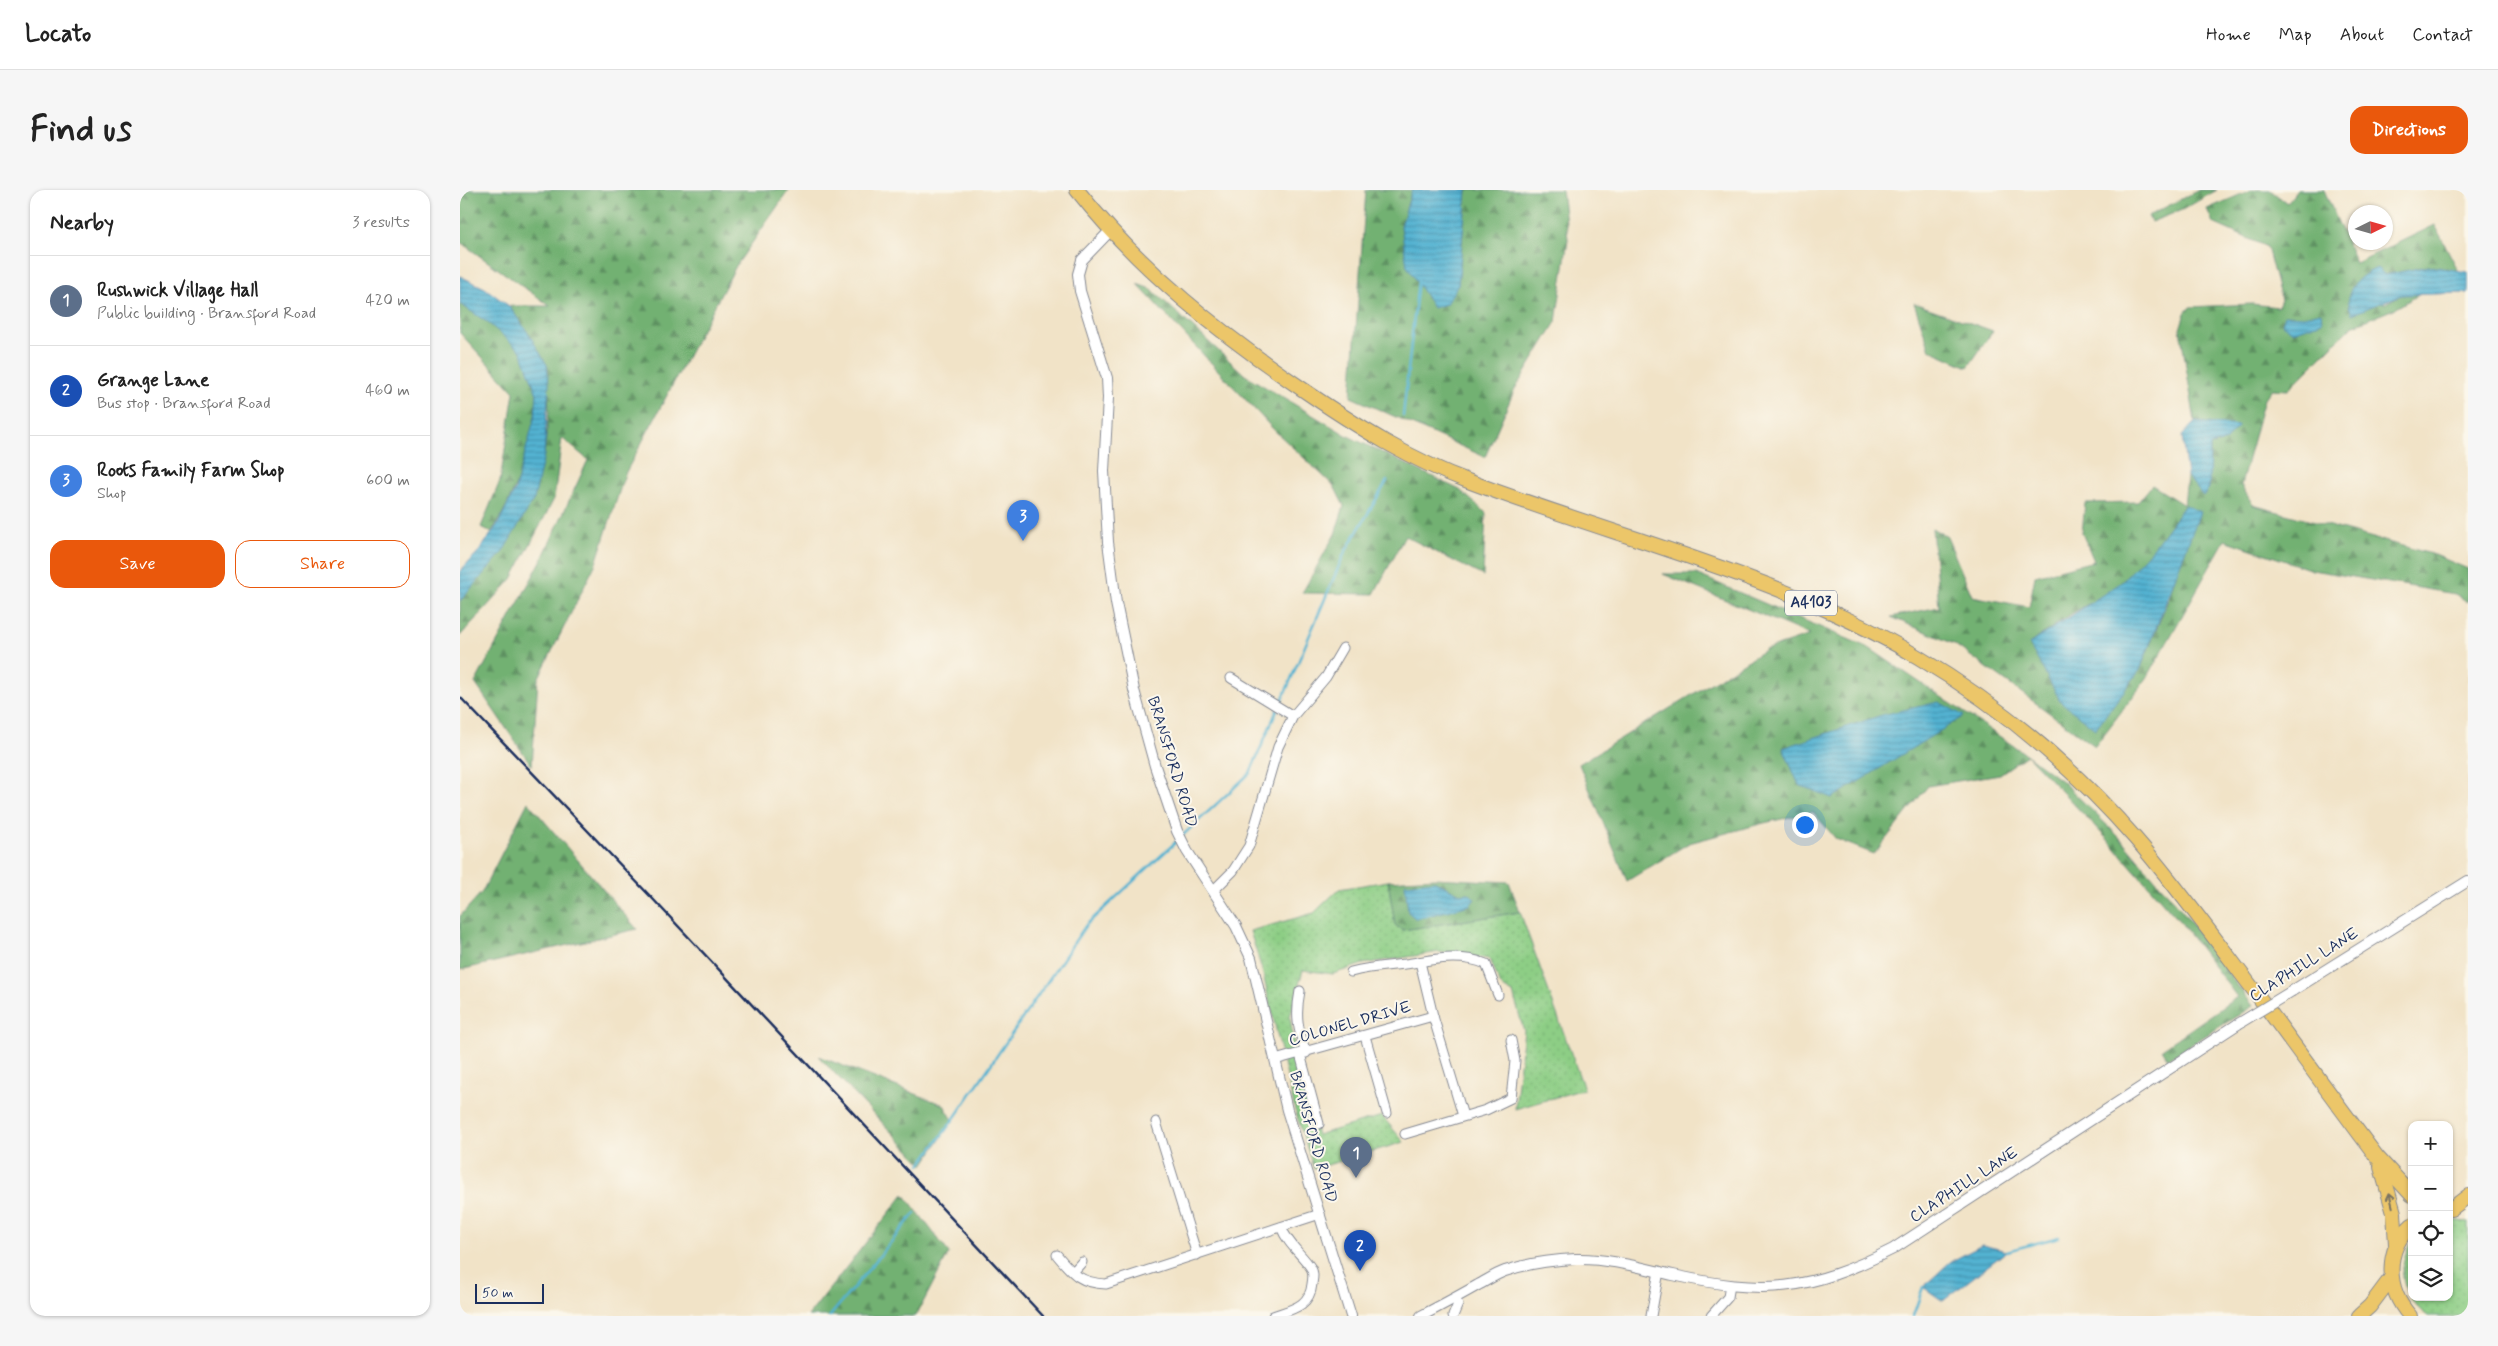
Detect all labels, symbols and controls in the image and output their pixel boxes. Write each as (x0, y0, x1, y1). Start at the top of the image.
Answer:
text: Locato (25, 19, 91, 50)
text: Home (2206, 23, 2251, 47)
text: Map (2279, 23, 2312, 47)
text: About (2340, 23, 2384, 47)
text: Contact (2412, 23, 2473, 47)
button: Directions (2350, 106, 2468, 154)
text: Find us (30, 107, 132, 153)
north arrow (2348, 205, 2393, 250)
text: Nearby (50, 209, 114, 237)
text: 3 results (352, 212, 410, 233)
text: Rushwick Village Hall (97, 278, 259, 303)
text: 1 (62, 290, 70, 311)
text: 420 m (366, 290, 410, 311)
text: Public building · Bransford Road (97, 303, 316, 324)
text: Grange Lane (97, 368, 209, 393)
text: 2 (62, 380, 70, 401)
text: 460 m (365, 380, 410, 401)
text: Bus stop · Bransford Road (97, 393, 270, 414)
text: Roots Family Farm Shop (97, 458, 285, 483)
text: 3 (62, 470, 70, 491)
text: 600 m (366, 470, 410, 491)
text: Shop (97, 483, 126, 504)
pin: 3 (1007, 500, 1039, 541)
button: Save (50, 540, 225, 588)
button: Share (235, 540, 410, 588)
road number: A4103 (1785, 590, 1837, 616)
street label: BRANSFORD ROAD (1142, 694, 1202, 830)
your location (1792, 812, 1818, 838)
street label: CLAPHILL LANE (2245, 923, 2363, 1007)
street label: COLONEL DRIVE (1286, 997, 1414, 1051)
street label: BRANSFORD ROAD (1284, 1069, 1342, 1205)
map controls (2408, 1121, 2453, 1301)
button: + (2408, 1121, 2453, 1166)
pin: 1 (1340, 1137, 1372, 1178)
street label: CLAPHILL LANE (1906, 1142, 2022, 1228)
button: − (2408, 1166, 2453, 1211)
one-way arrow (2386, 1192, 2395, 1208)
button: locate (2408, 1211, 2453, 1256)
pin: 2 (1344, 1230, 1376, 1271)
button: layers (2408, 1256, 2453, 1301)
scale bar (475, 1281, 544, 1304)
text: 50 m (482, 1284, 513, 1302)

